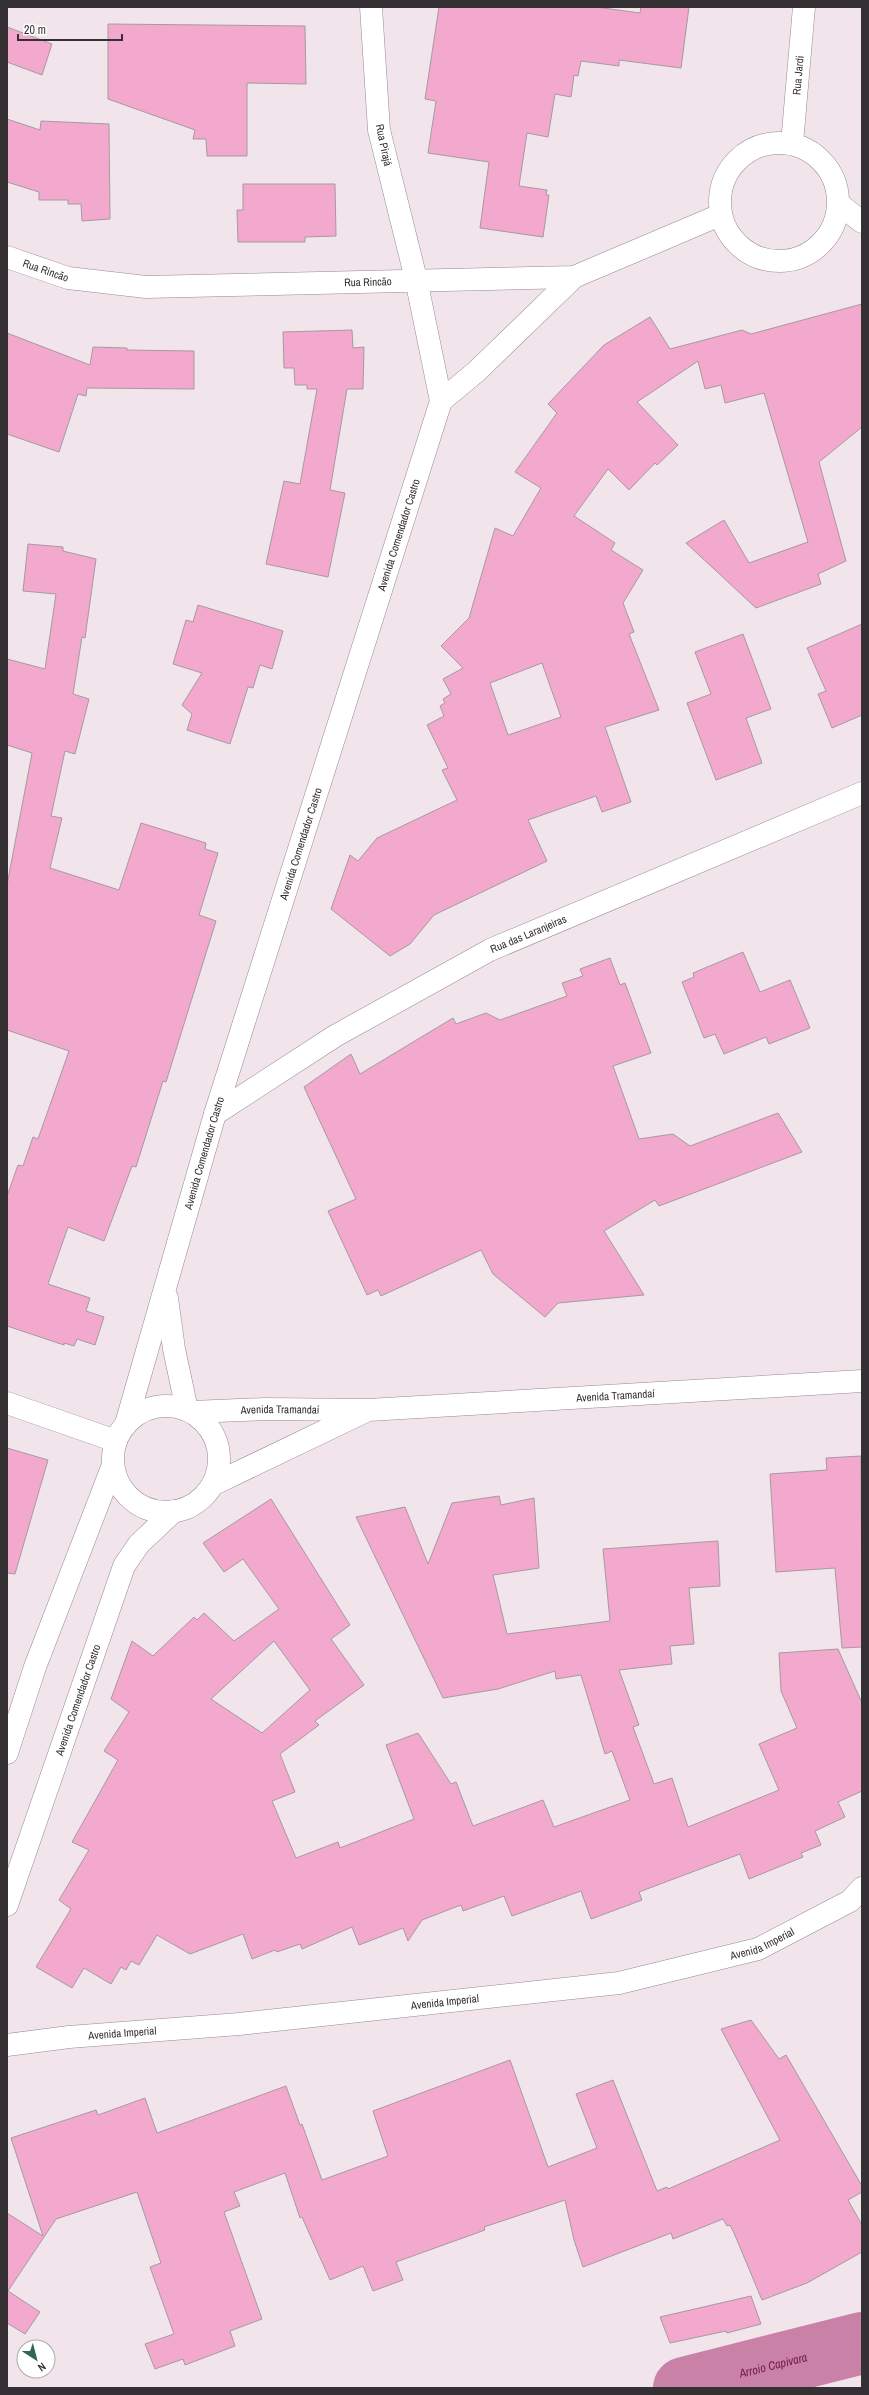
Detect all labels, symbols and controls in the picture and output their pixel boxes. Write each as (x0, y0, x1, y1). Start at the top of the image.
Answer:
scale bar (18, 16, 122, 42)
text: 20 m (24, 22, 46, 38)
street label: Rua Jardi (789, 55, 807, 95)
street label: Rua Pirajá (373, 123, 395, 167)
street label: Rua Rincão (21, 256, 71, 285)
street label: Rua Rincão (344, 274, 392, 289)
street label: Avenida Comendador Castro (374, 477, 423, 594)
street label: Avenida Comendador Castro (276, 786, 325, 903)
street label: Rua das Laranjeiras (488, 911, 569, 956)
street label: Avenida Comendador Castro (181, 1095, 227, 1212)
street label: Avenida Tramandaí (575, 1386, 656, 1405)
street label: Avenida Tramandaí (239, 1402, 320, 1417)
street label: Avenida Comendador Castro (52, 1642, 103, 1758)
street label: Avenida Imperial (728, 1924, 797, 1963)
street label: Avenida Imperial (409, 1991, 479, 2013)
street label: Avenida Imperial (87, 2023, 157, 2043)
north arrow (16, 2339, 56, 2379)
water label: Arroio Capivara (737, 2349, 809, 2382)
text: N (35, 2360, 49, 2375)

